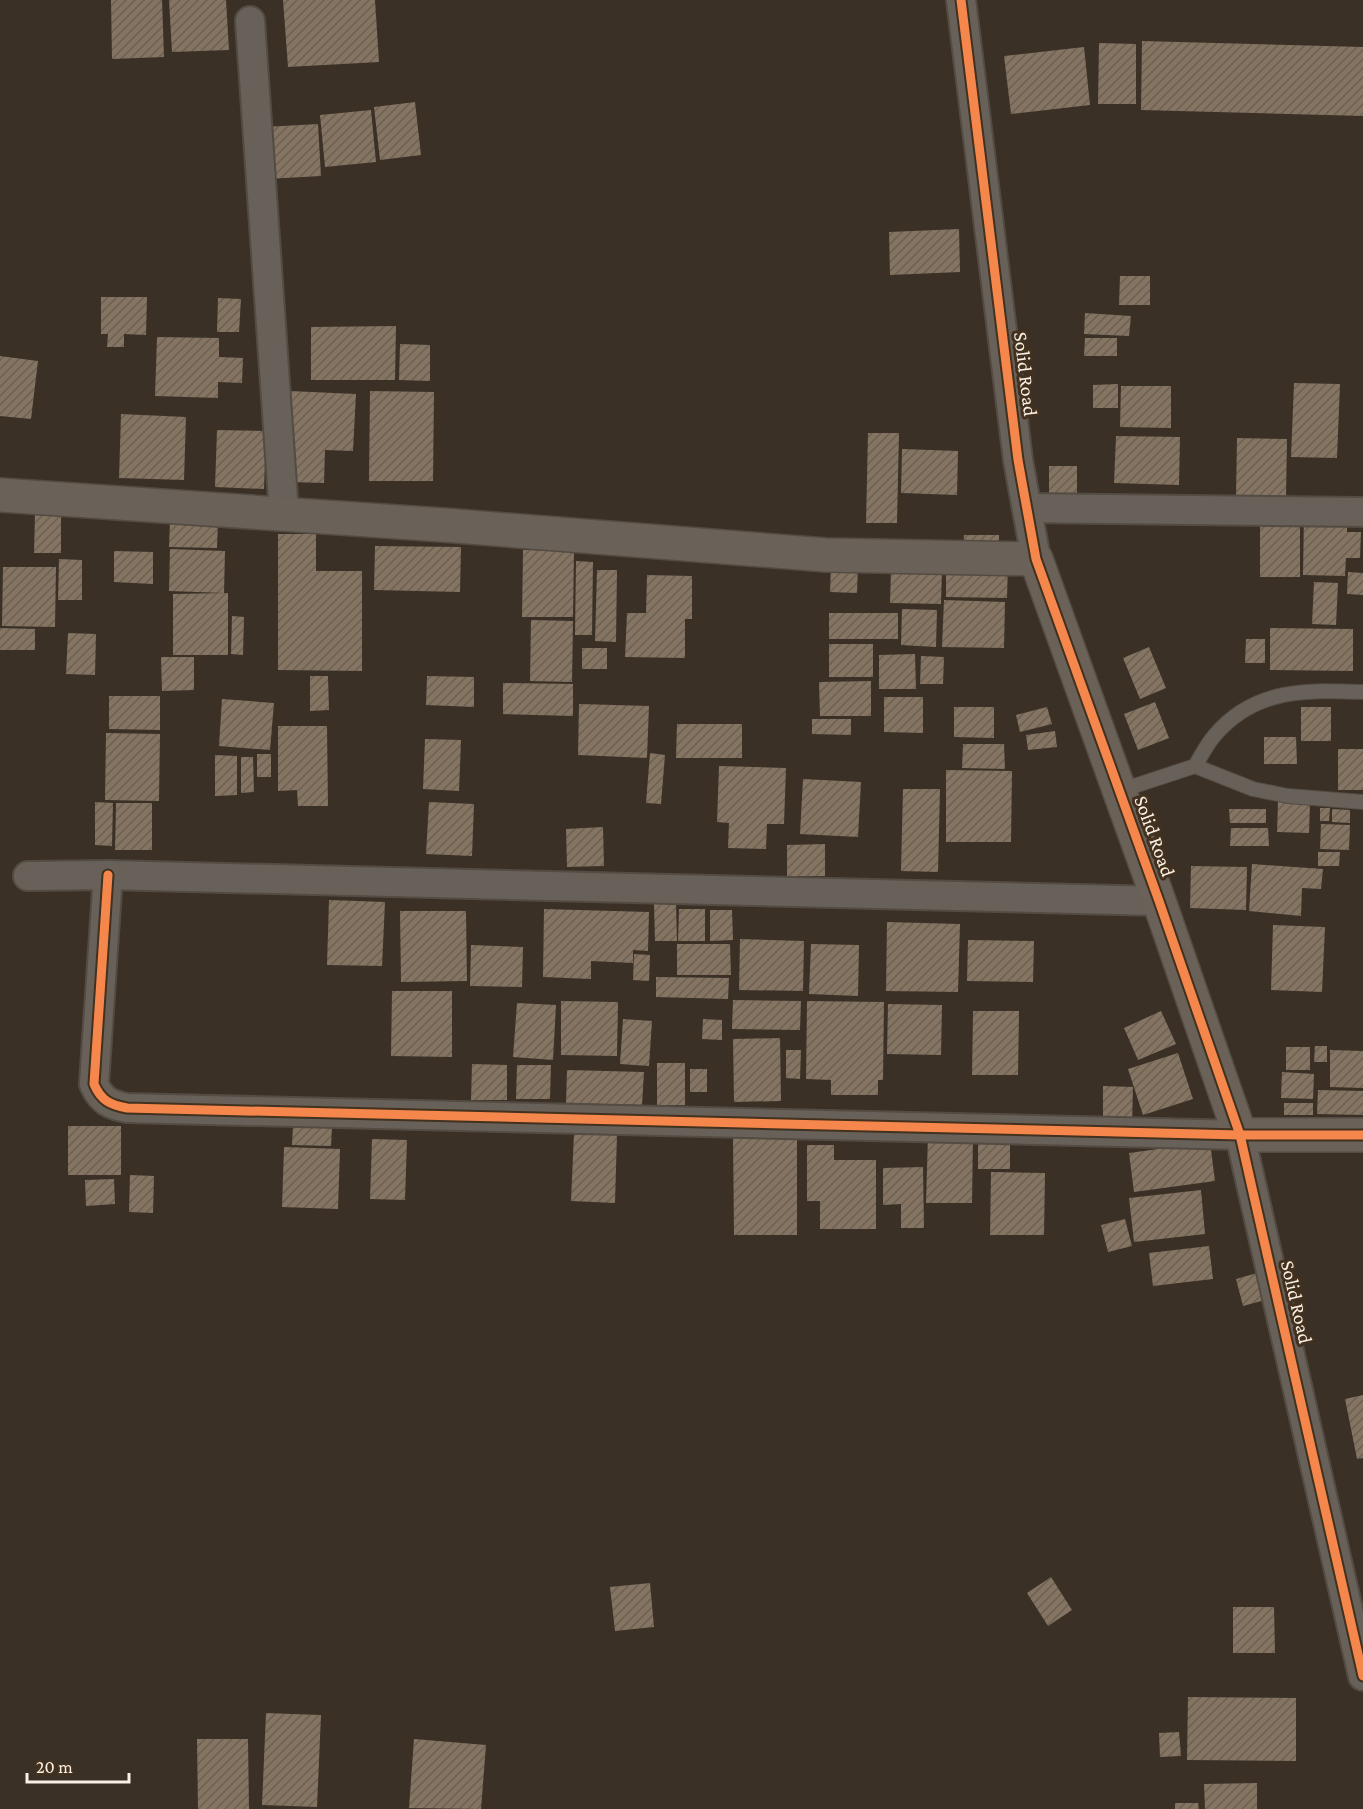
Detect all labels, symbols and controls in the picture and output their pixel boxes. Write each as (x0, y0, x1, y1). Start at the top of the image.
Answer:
street label: Solid Road (1010, 331, 1042, 418)
street label: Solid Road (1130, 792, 1180, 880)
street label: Solid Road (1277, 1258, 1317, 1346)
scale bar (27, 1746, 129, 1784)
text: 20 m (36, 1757, 73, 1777)

